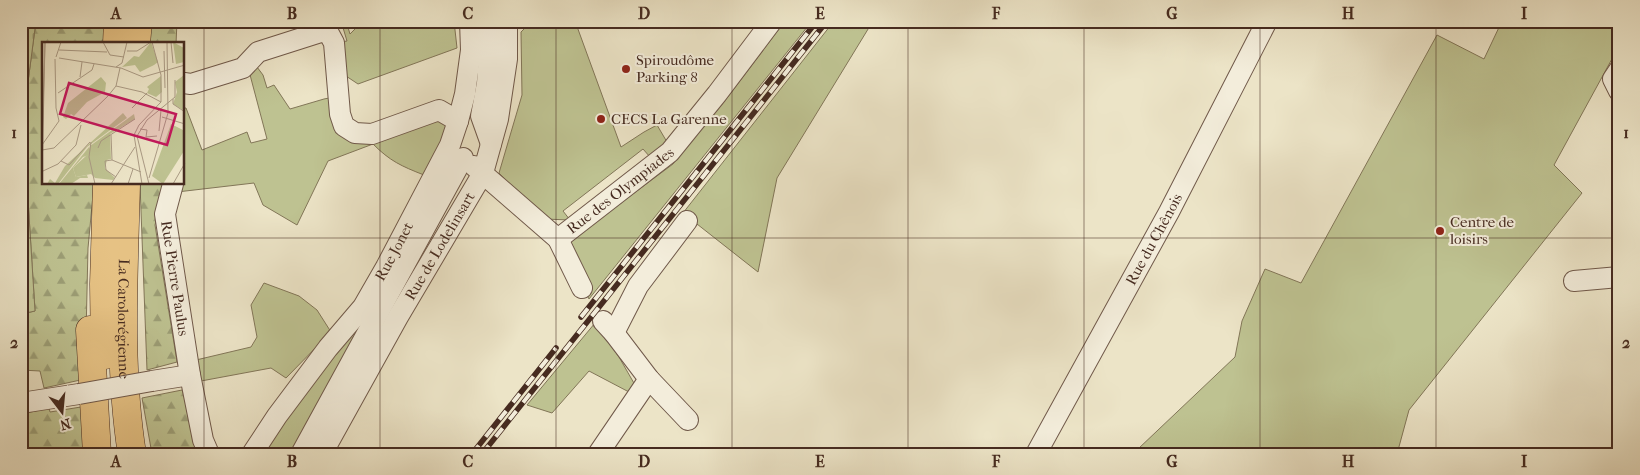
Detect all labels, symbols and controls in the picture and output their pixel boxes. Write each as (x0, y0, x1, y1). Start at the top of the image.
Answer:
text: A (110, 4, 122, 23)
text: B (287, 4, 297, 23)
text: C (463, 4, 474, 23)
text: D (638, 4, 650, 23)
text: E (815, 4, 825, 23)
text: F (991, 4, 1001, 23)
text: G (1166, 4, 1178, 23)
text: H (1342, 4, 1355, 23)
text: I (1521, 4, 1528, 23)
inset map (42, 42, 185, 185)
place label: Spiroudôme Parking 8 (636, 51, 715, 86)
marker: Spiroudôme Parking 8 (620, 63, 632, 75)
place label: CECS La Garenne (611, 110, 727, 128)
marker: CECS La Garenne (595, 113, 607, 125)
text: 1 (11, 123, 17, 142)
text: 1 (1623, 123, 1629, 142)
street label: Rue des Olympiades (563, 143, 678, 238)
street label: Rue de Lodelinsart (401, 188, 479, 303)
street label: Rue du Chênois (1122, 190, 1186, 288)
place label: Centre de loisirs (1449, 213, 1515, 248)
street label: Rue Jonet (371, 218, 417, 284)
street label: Rue Pierre Paulus (157, 219, 193, 337)
marker: Centre de loisirs (1434, 225, 1446, 237)
street label: La Carolorégienne (114, 259, 133, 380)
text: 2 (10, 333, 18, 352)
text: 2 (1622, 333, 1630, 352)
north arrow (38, 388, 88, 438)
text: N (58, 414, 73, 434)
text: A (110, 452, 122, 471)
text: B (287, 452, 297, 471)
text: C (463, 452, 474, 471)
text: D (638, 452, 650, 471)
text: E (815, 452, 825, 471)
text: F (991, 452, 1001, 471)
text: G (1166, 452, 1178, 471)
text: H (1342, 452, 1355, 471)
text: I (1521, 452, 1528, 471)

